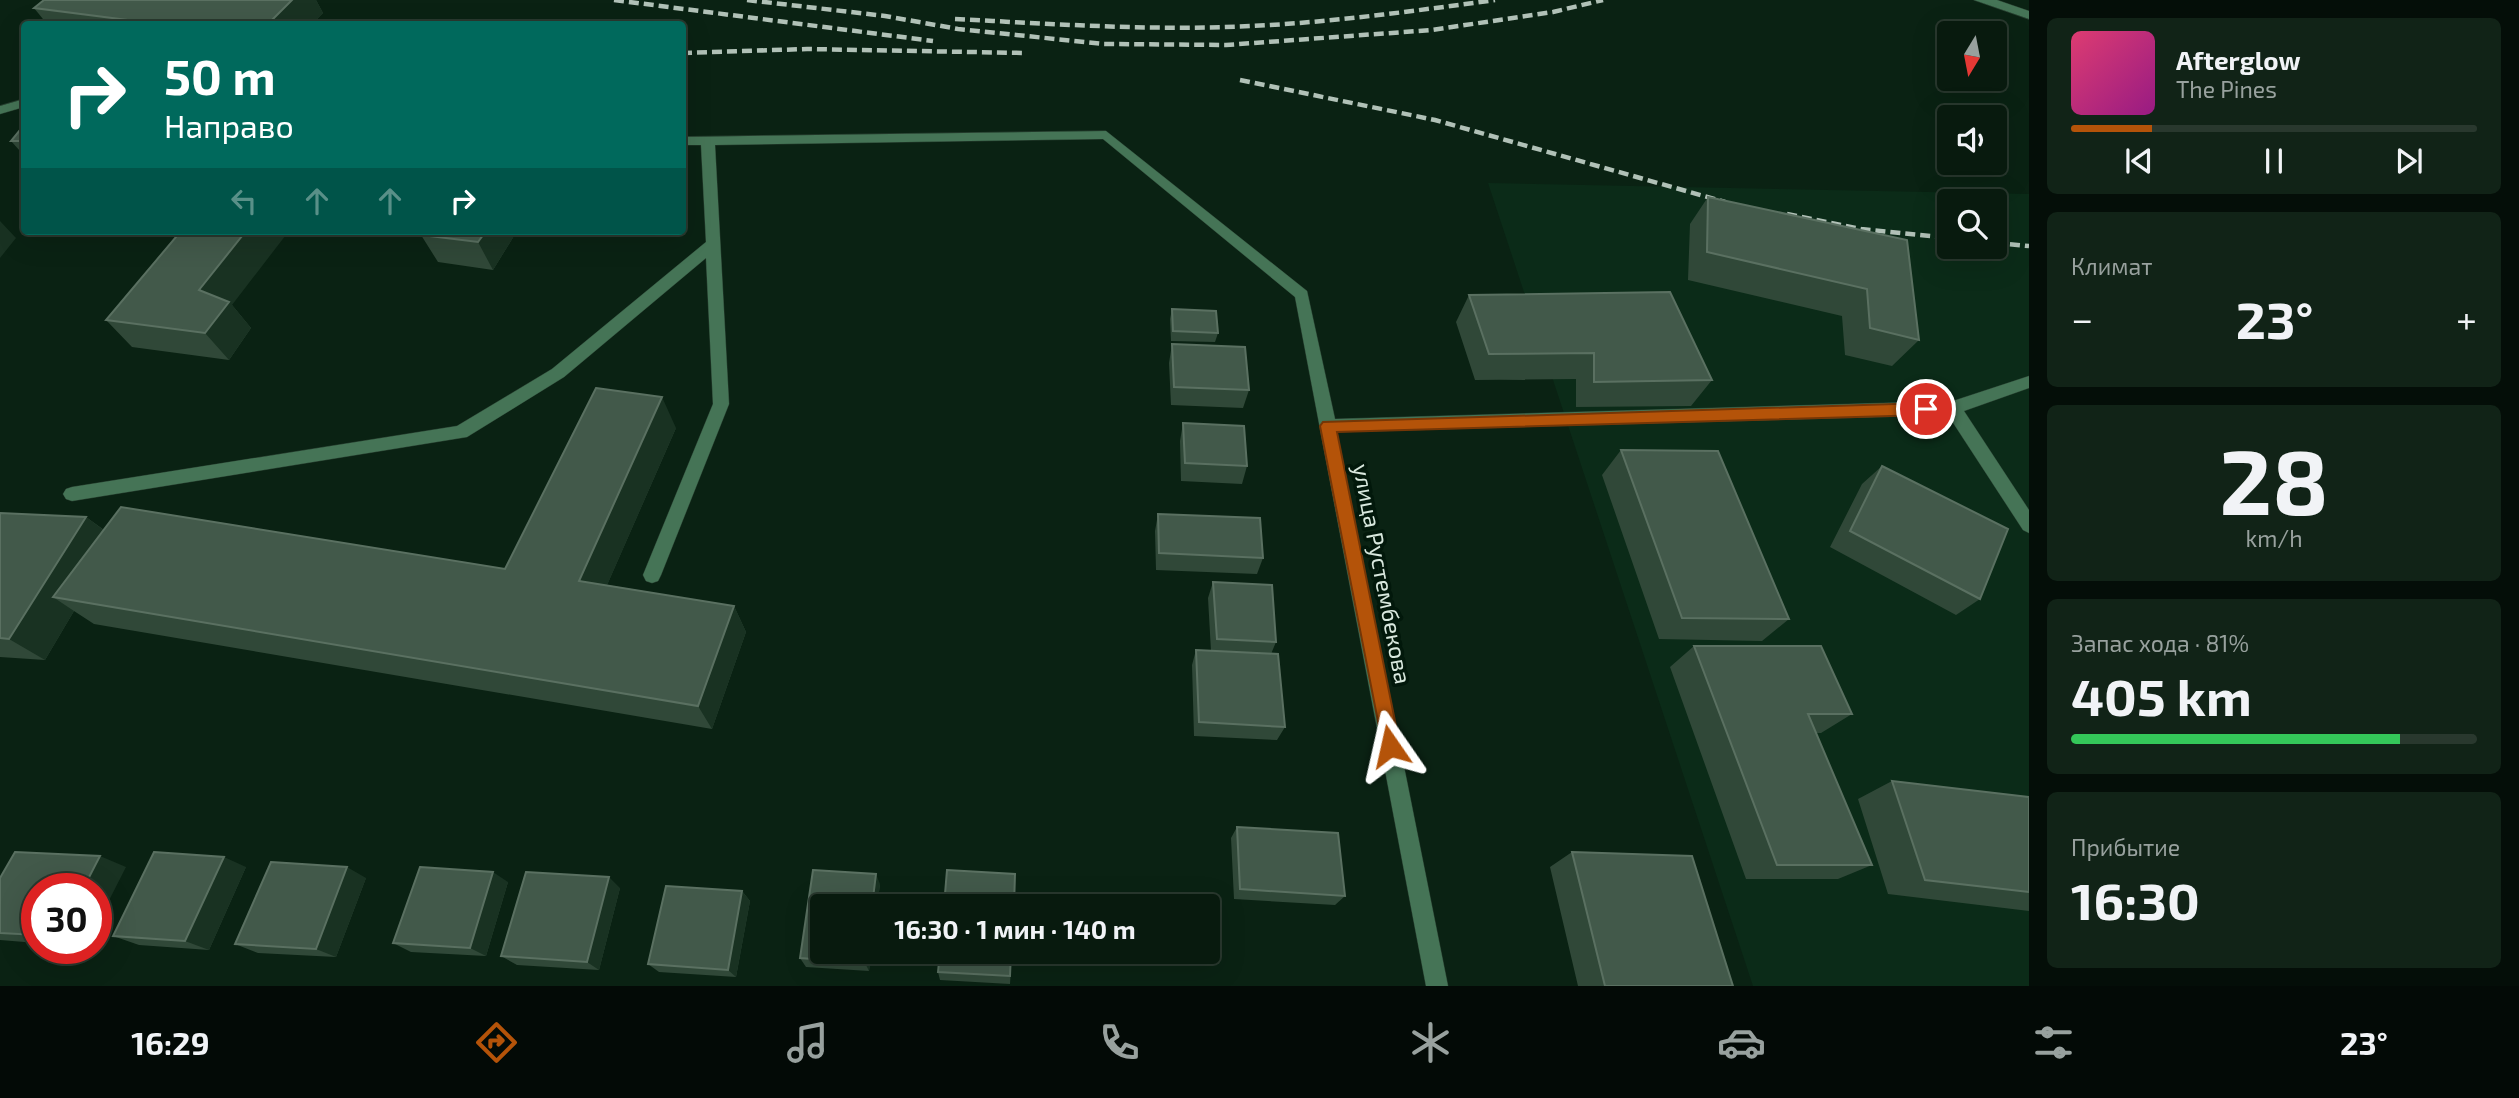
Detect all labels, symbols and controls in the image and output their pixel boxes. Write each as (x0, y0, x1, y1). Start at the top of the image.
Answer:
north arrow (1937, 21, 2007, 91)
map controls (1937, 21, 2007, 259)
text: Afterglow (2176, 44, 2301, 75)
text: 50 m (164, 46, 276, 105)
icon: right (49, 49, 140, 140)
text: The Pines (2176, 75, 2277, 103)
button: sound (1937, 105, 2007, 175)
text: Направо (164, 106, 294, 144)
icon: previous (2120, 142, 2158, 180)
icon: pause (2255, 142, 2293, 180)
icon: next (2390, 142, 2428, 180)
icon: left (225, 182, 263, 220)
icon: ahead (298, 182, 336, 220)
icon: ahead (371, 182, 409, 220)
icon: right (444, 182, 482, 220)
button: search (1937, 189, 2007, 259)
text: Климат (2071, 252, 2152, 280)
text: 23° (2236, 287, 2313, 349)
text: − (2071, 295, 2093, 341)
text: + (2456, 295, 2477, 341)
pin (1896, 379, 1956, 439)
icon: arrive (1907, 390, 1945, 428)
text: 28 (2219, 424, 2329, 533)
street label: улица Рустембекова (1347, 461, 1418, 686)
text: km/h (2245, 524, 2303, 552)
text: Запас хода · 81% (2071, 629, 2249, 657)
text: 405 km (2071, 664, 2252, 726)
position arrow (1353, 709, 1427, 783)
text: Прибытие (2071, 833, 2180, 861)
text: 16:30 (2071, 868, 2200, 930)
speed limit sign: 30 (21, 873, 112, 964)
text: 16:30 · 1 мин · 140 m (894, 913, 1136, 944)
icon: directions (472, 1018, 521, 1067)
icon: music (783, 1018, 832, 1067)
icon: phone (1095, 1018, 1144, 1067)
icon: climate (1406, 1018, 1455, 1067)
icon: car (1717, 1018, 1766, 1067)
icon: filters (2029, 1018, 2078, 1067)
text: 16:29 (131, 1023, 210, 1061)
text: 23° (2340, 1023, 2388, 1061)

